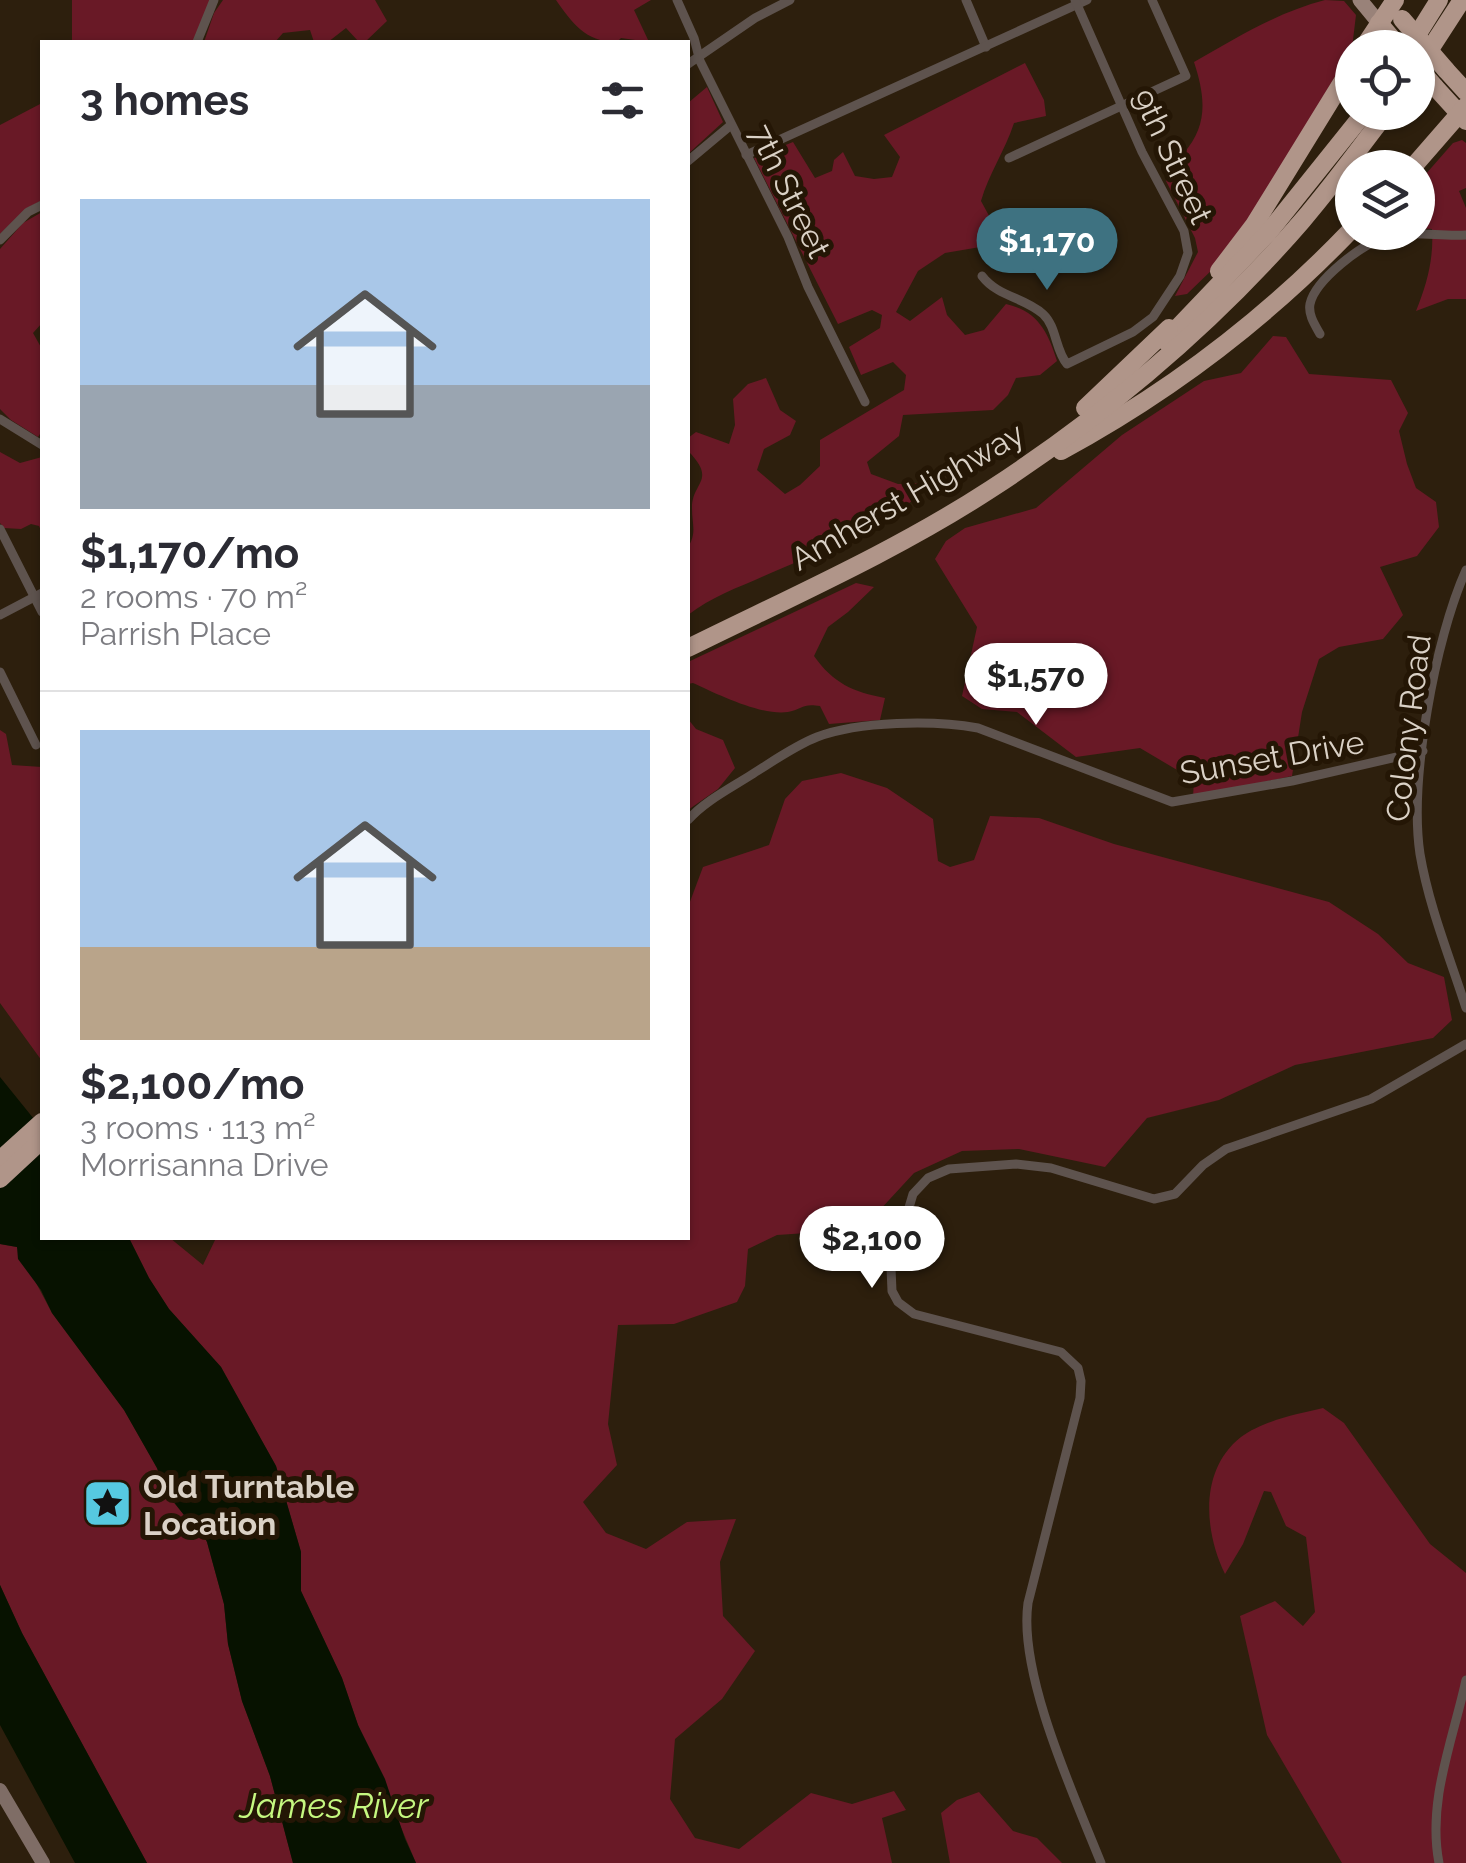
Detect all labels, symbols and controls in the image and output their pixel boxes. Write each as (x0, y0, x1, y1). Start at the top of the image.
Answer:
map controls (1335, 30, 1435, 250)
button: locate (1335, 30, 1435, 130)
icon: filters (595, 73, 650, 128)
text: 3 homes (80, 76, 249, 125)
street label: 9th Street (1126, 82, 1221, 230)
street label: 7th Street (742, 118, 838, 264)
button: layers (1335, 150, 1435, 250)
pin: $1,170 (966, 208, 1128, 293)
text: $1,170 (999, 222, 1095, 259)
icon: home (275, 264, 455, 444)
street label: Amherst Highway (784, 414, 1030, 578)
text: $1,170/mo (80, 529, 299, 578)
text: 2 rooms · 70 m² (80, 578, 307, 615)
text: Parrish Place (80, 615, 271, 652)
street label: Colony Road (1378, 632, 1438, 824)
pin: $1,570 (955, 643, 1117, 728)
text: $1,570 (987, 657, 1085, 694)
street label: Sunset Drive (1177, 723, 1367, 791)
icon: home (275, 795, 455, 975)
text: $2,100/mo (80, 1060, 304, 1109)
text: 3 rooms · 113 m² (80, 1109, 316, 1146)
text: Morrisanna Drive (80, 1146, 328, 1183)
pin: $2,100 (791, 1206, 953, 1291)
text: $2,100 (822, 1220, 922, 1257)
place label: Old Turntable Location (143, 1468, 354, 1542)
place icon: Old Turntable Location (82, 1478, 134, 1530)
water label: James River (238, 1785, 429, 1826)

